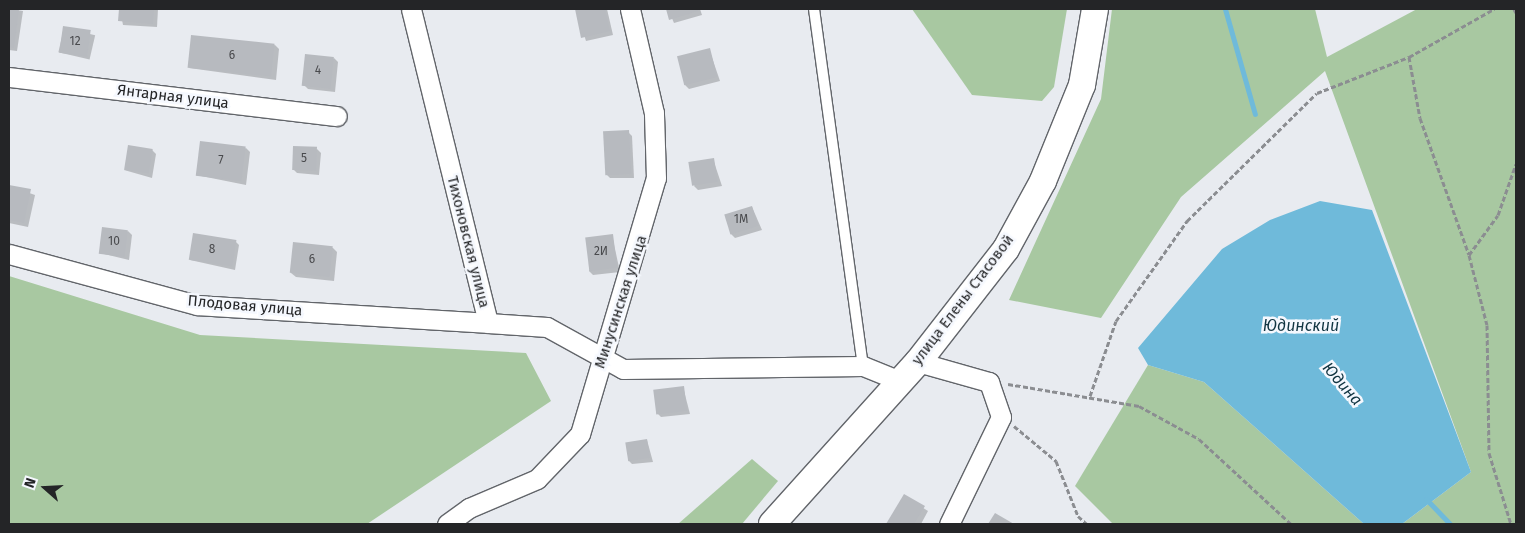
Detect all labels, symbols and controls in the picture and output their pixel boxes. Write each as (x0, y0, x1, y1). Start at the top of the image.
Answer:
house number: 12 (69, 35, 81, 49)
house number: 6 (229, 49, 235, 63)
house number: 4 (315, 64, 321, 78)
street label: Янтарная улица (116, 81, 230, 113)
house number: 5 (301, 152, 307, 166)
house number: 7 (218, 154, 224, 168)
street label: Тихоновская улица (443, 174, 493, 310)
house number: 1М (734, 213, 748, 227)
street label: улица Елены Стасовой (908, 231, 1018, 369)
street label: Минусинская улица (591, 233, 651, 371)
house number: 10 (108, 235, 120, 249)
house number: 8 (209, 243, 215, 257)
house number: 2И (594, 245, 608, 259)
house number: 6 (309, 253, 315, 267)
street label: Плодовая улица (187, 292, 303, 320)
water label: Юдинский (1263, 316, 1339, 336)
water label: Юдина (1318, 358, 1366, 410)
north arrow (20, 463, 70, 513)
text: N (21, 476, 40, 490)

